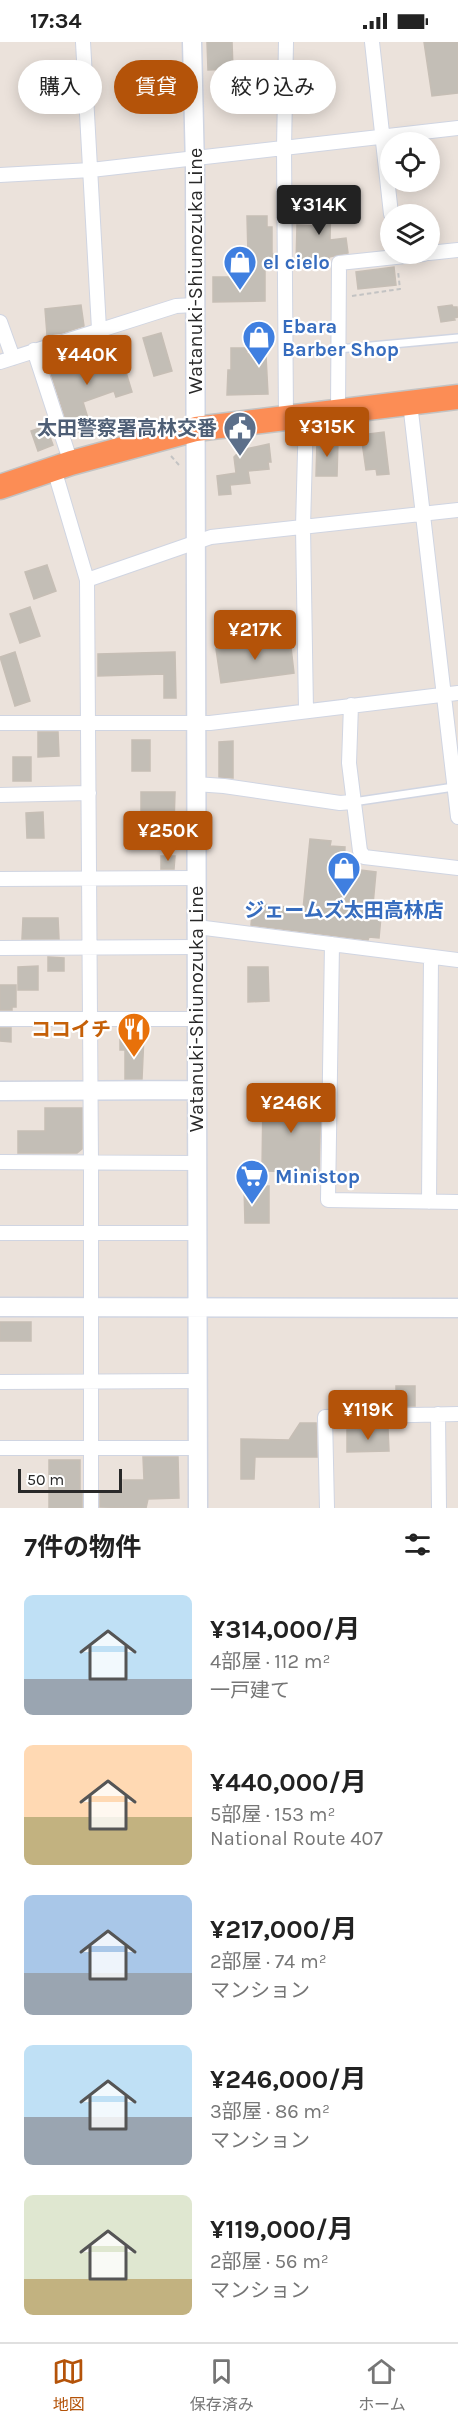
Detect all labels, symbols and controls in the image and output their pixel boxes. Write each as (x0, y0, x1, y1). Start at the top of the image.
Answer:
text: 17:34 (30, 8, 82, 34)
chip: 購入 (18, 60, 102, 114)
chip: 賃貸 (114, 60, 198, 114)
chip: 絞り込み (210, 60, 336, 114)
map controls (380, 132, 440, 264)
button: locate (380, 132, 440, 192)
street label: Watanuki-Shiunozuka Line (184, 148, 207, 394)
pin: ¥314K (277, 185, 361, 236)
text: ¥314K (291, 193, 347, 216)
button: layers (380, 204, 440, 264)
shop icon: el cielo (222, 244, 258, 291)
place label: el cielo (263, 251, 330, 274)
place label: Ebara Barber Shop (282, 315, 399, 361)
shop icon: Ebara Barber Shop (241, 319, 277, 366)
pin: ¥440K (45, 335, 129, 386)
text: ¥440K (56, 343, 118, 366)
pin: ¥315K (285, 407, 369, 458)
public building icon: 太田警察署高林交番 (222, 410, 258, 457)
text: ¥315K (299, 415, 355, 438)
place label: 太田警察署高林交番 (37, 417, 217, 440)
pin: ¥217K (213, 610, 297, 661)
text: ¥217K (228, 618, 282, 641)
pin: ¥250K (126, 811, 210, 862)
text: ¥250K (137, 819, 199, 842)
shop icon: ジェームズ太田高林店 (326, 850, 362, 897)
street label: Watanuki-Shiunozuka Line (185, 886, 208, 1132)
place label: ジェームズ太田高林店 (244, 899, 444, 922)
restaurant icon: ココイチ (116, 1011, 152, 1058)
place label: ココイチ (31, 1018, 111, 1041)
pin: ¥246K (249, 1083, 333, 1134)
text: ¥246K (261, 1091, 321, 1114)
supermarket icon: Ministop (234, 1158, 270, 1205)
place label: Ministop (275, 1165, 360, 1188)
pin: ¥119K (326, 1390, 410, 1441)
text: ¥119K (342, 1398, 394, 1421)
scale bar (18, 1466, 122, 1494)
text: 50 m (27, 1470, 64, 1489)
icon: filters (401, 1528, 434, 1561)
text: 7件の物件 (24, 1532, 141, 1563)
text: ¥314,000/月 (210, 1614, 360, 1645)
icon: home (72, 1619, 144, 1691)
text: 4部屋 · 112 m² (210, 1650, 331, 1673)
text: 一戸建て (210, 1679, 290, 1702)
text: ¥440,000/月 (210, 1767, 367, 1798)
icon: home (72, 1769, 144, 1841)
text: 5部屋 · 153 m² (210, 1803, 336, 1826)
text: National Route 407 (210, 1827, 383, 1850)
text: ¥217,000/月 (210, 1914, 357, 1945)
icon: home (72, 1919, 144, 1991)
text: 2部屋 · 74 m² (210, 1950, 327, 1973)
text: マンション (210, 1979, 310, 2002)
text: ¥246,000/月 (210, 2064, 366, 2095)
icon: home (72, 2069, 144, 2141)
text: 3部屋 · 86 m² (210, 2100, 330, 2123)
text: マンション (210, 2129, 310, 2152)
text: ¥119,000/月 (210, 2214, 354, 2245)
icon: home (72, 2219, 144, 2291)
text: 2部屋 · 56 m² (210, 2250, 329, 2273)
text: マンション (210, 2279, 310, 2302)
tab: 地図 (52, 2355, 85, 2415)
tab: 保存済み (190, 2355, 254, 2415)
tab: ホーム (358, 2355, 406, 2415)

